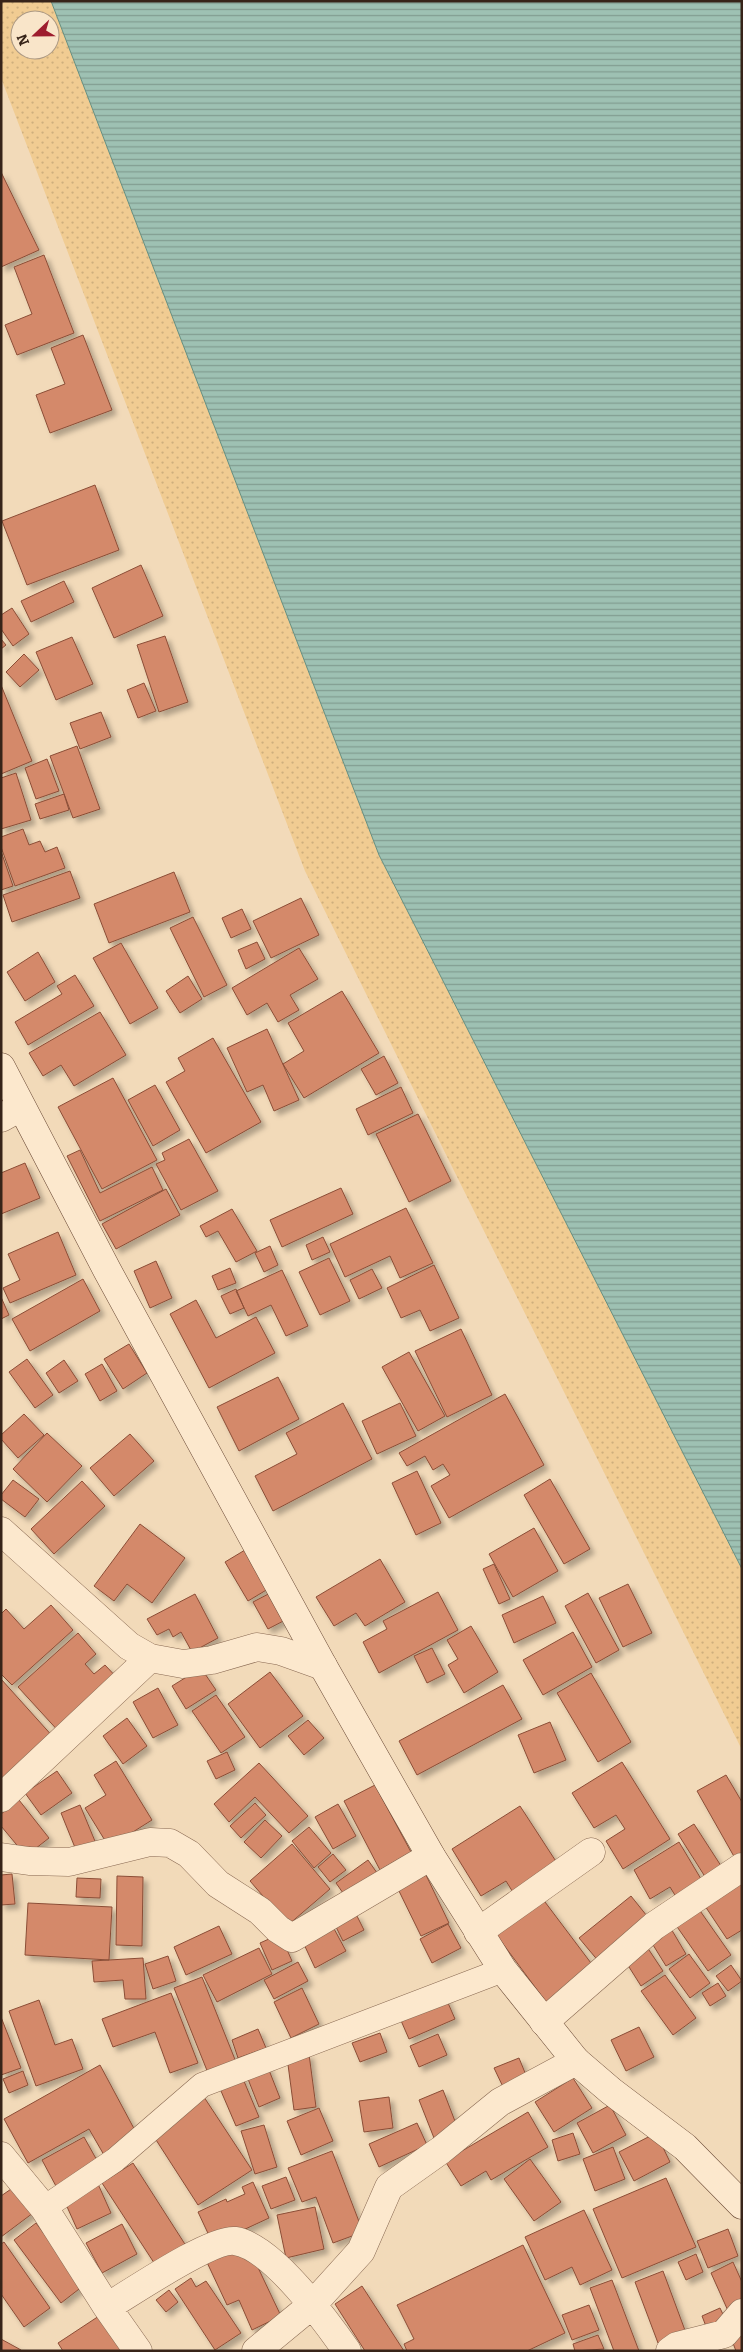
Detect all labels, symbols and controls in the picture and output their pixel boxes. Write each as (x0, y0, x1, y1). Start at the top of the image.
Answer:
north arrow (10, 10, 60, 60)
text: N (13, 31, 33, 48)

